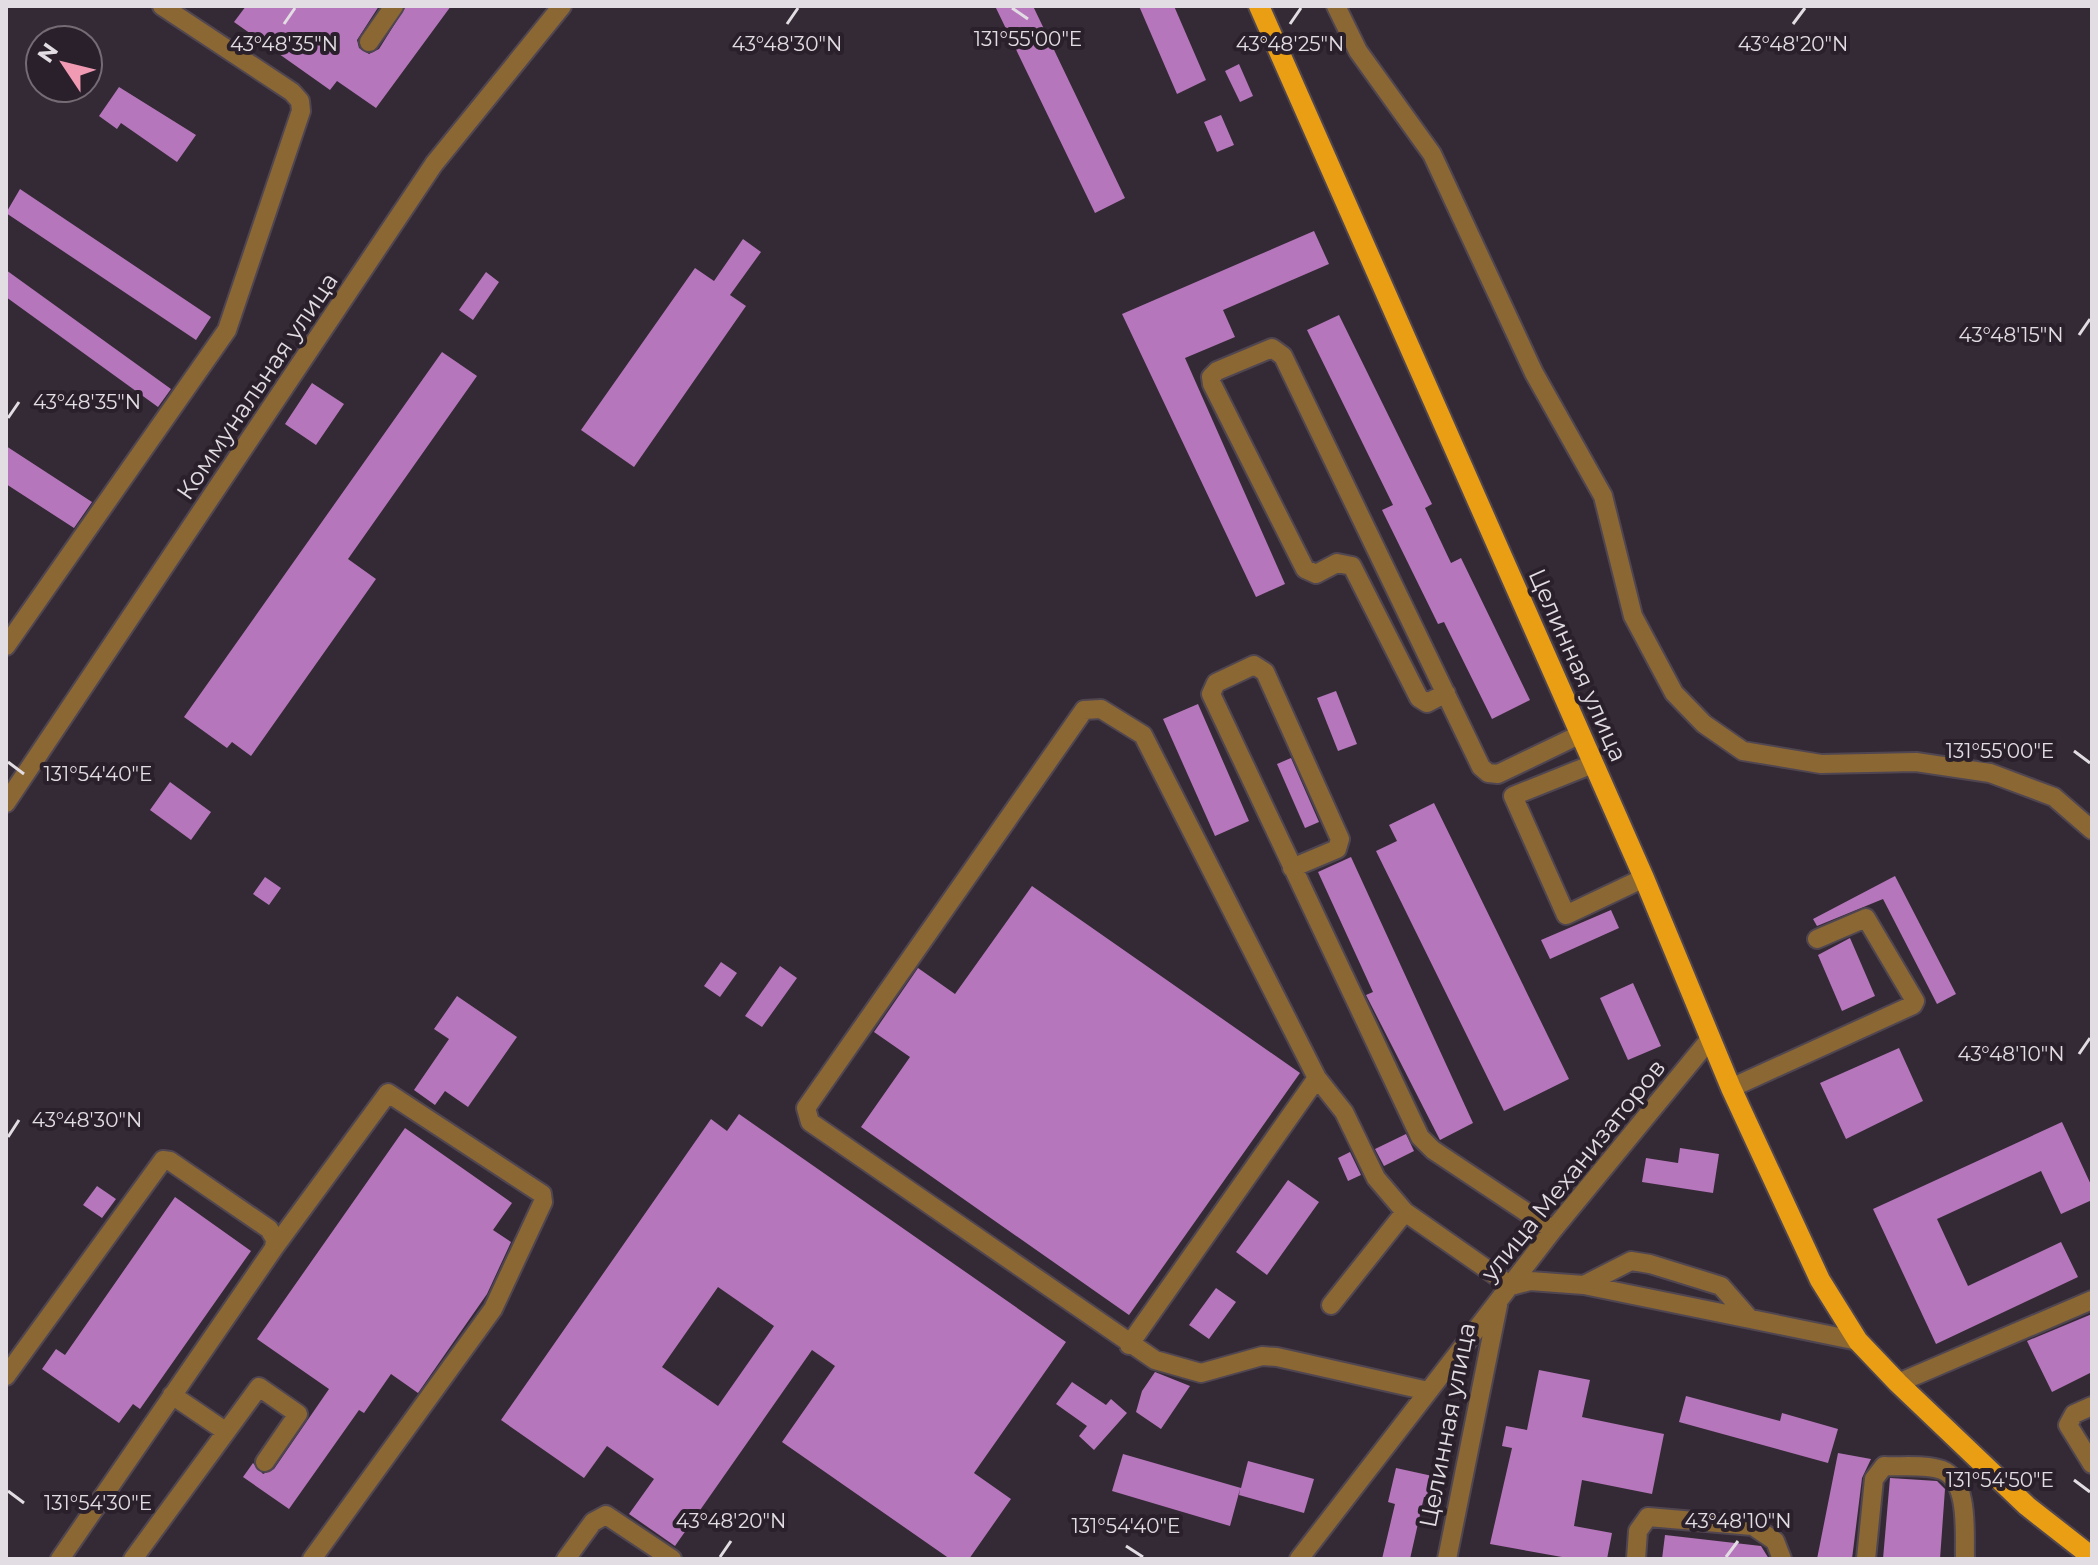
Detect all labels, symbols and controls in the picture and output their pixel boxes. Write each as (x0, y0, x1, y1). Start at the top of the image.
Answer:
north arrow (24, 24, 104, 104)
text: 131°55'00"E (974, 27, 1082, 51)
text: 43°48'35"N (230, 32, 338, 56)
text: 43°48'30"N (732, 32, 842, 56)
text: 43°48'25"N (1236, 32, 1344, 56)
text: 43°48'20"N (1738, 32, 1848, 56)
text: N (32, 38, 64, 68)
street label: Коммунальная улица (170, 267, 344, 505)
text: 43°48'15"N (1959, 323, 2063, 347)
text: 43°48'35"N (33, 390, 141, 414)
street label: Целинная улица (1522, 564, 1634, 766)
text: 131°55'00"E (1946, 739, 2054, 763)
text: 131°54'40"E (44, 762, 152, 786)
text: 43°48'10"N (1957, 1042, 2065, 1066)
street label: улица Механизаторов (1474, 1053, 1671, 1288)
text: 43°48'30"N (32, 1108, 142, 1132)
street label: Целинная улица (1413, 1320, 1481, 1530)
text: 131°54'50"E (1946, 1468, 2054, 1492)
text: 131°54'30"E (44, 1491, 152, 1515)
text: 43°48'20"N (676, 1509, 786, 1533)
text: 43°48'10"N (1684, 1509, 1792, 1533)
text: 131°54'40"E (1072, 1514, 1180, 1538)

